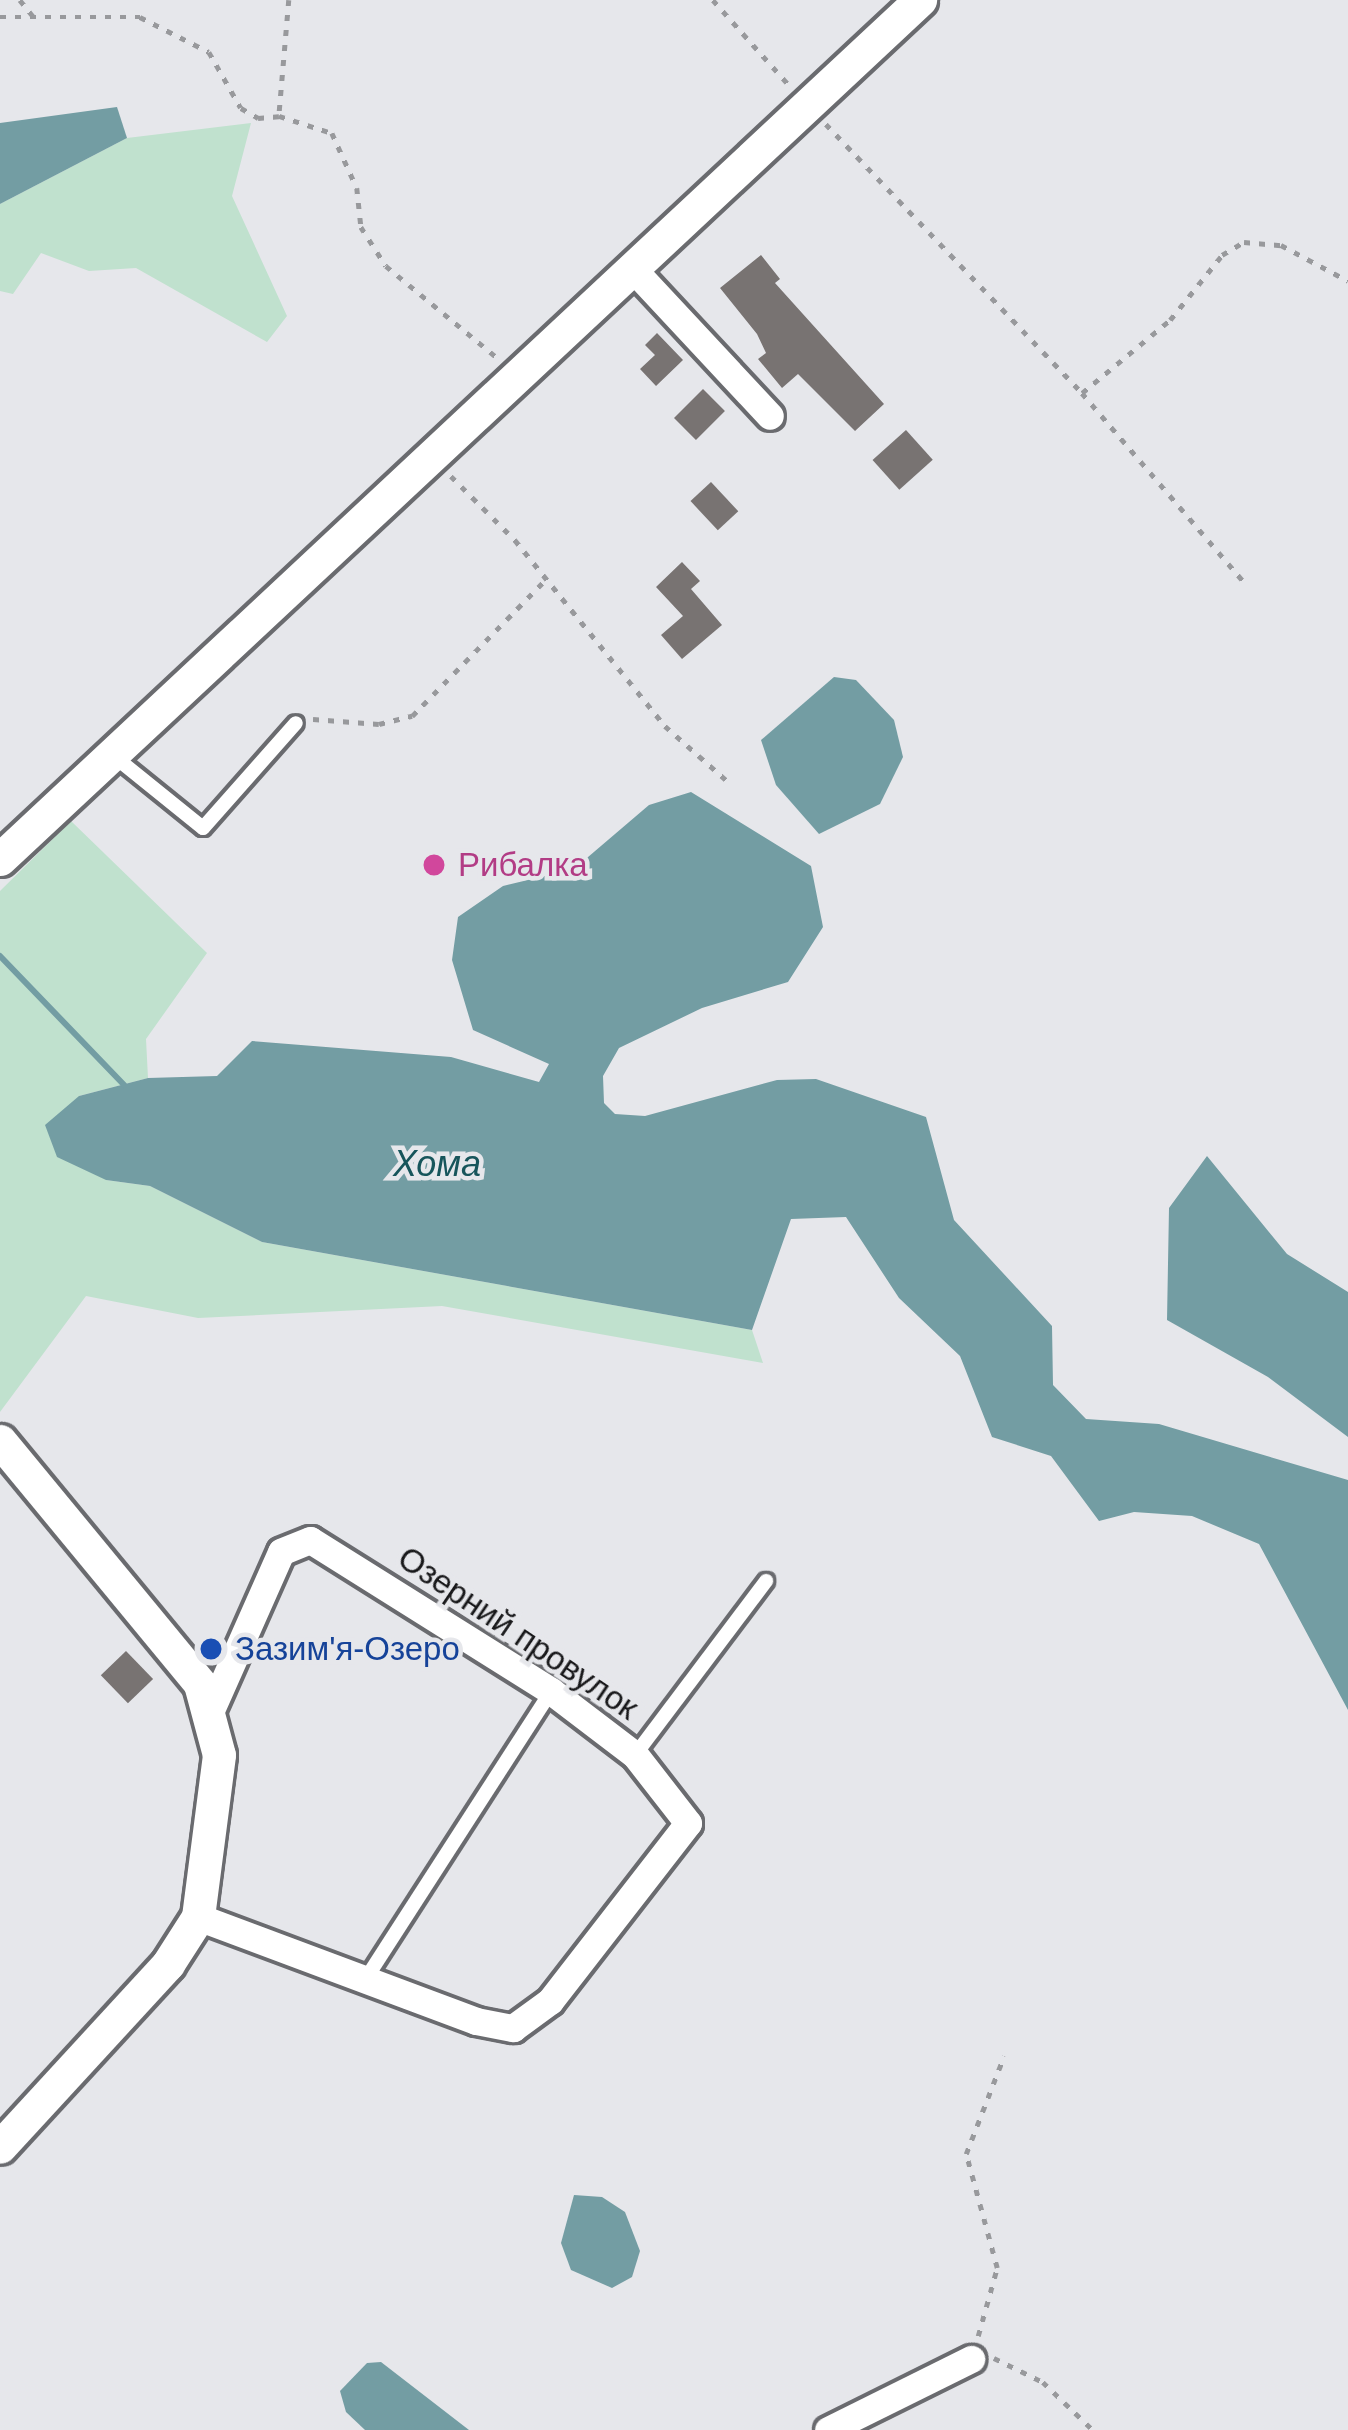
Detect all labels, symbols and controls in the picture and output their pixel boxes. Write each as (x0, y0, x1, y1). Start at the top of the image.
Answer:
place label: Рибалка (458, 845, 588, 885)
marker: Рибалка (421, 852, 447, 878)
water label: Хома (393, 1142, 481, 1186)
street label: Озерний провулок (390, 1538, 646, 1728)
place label: Зазим'я-Озеро (235, 1629, 460, 1669)
marker: Зазим'я-Озеро (198, 1636, 224, 1662)

